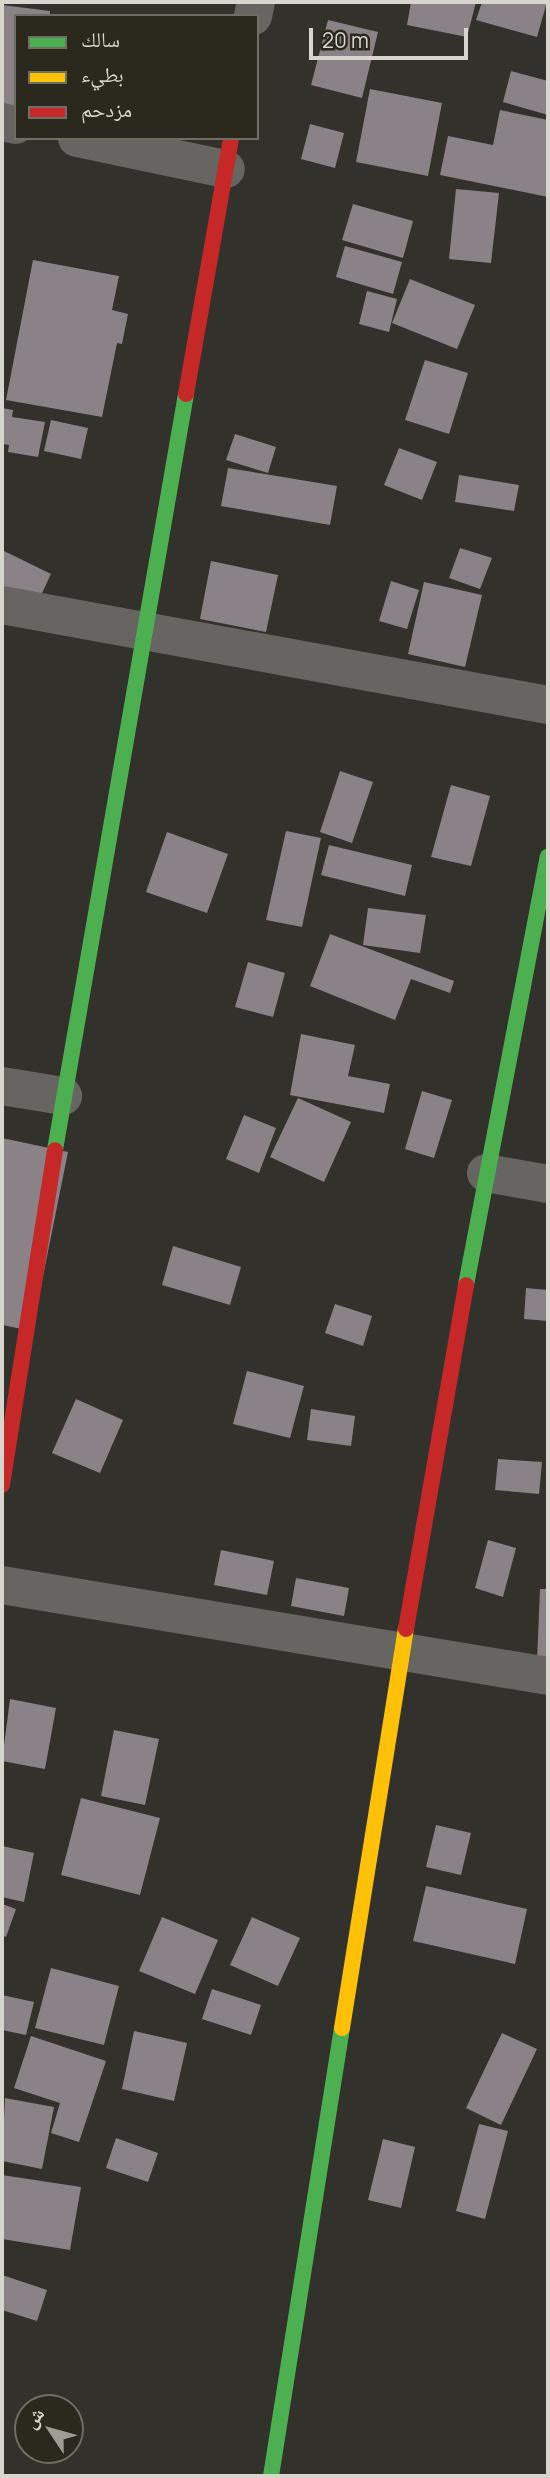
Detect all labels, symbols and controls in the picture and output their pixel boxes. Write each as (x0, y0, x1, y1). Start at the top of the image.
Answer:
legend (14, 14, 259, 140)
scale bar (312, 14, 471, 58)
text: سالك (81, 25, 120, 53)
text: 20 m (322, 26, 369, 54)
text: بطيء (81, 60, 124, 88)
text: مزدحم (81, 95, 132, 123)
north arrow (14, 2394, 84, 2464)
text: ش (17, 2402, 50, 2434)

